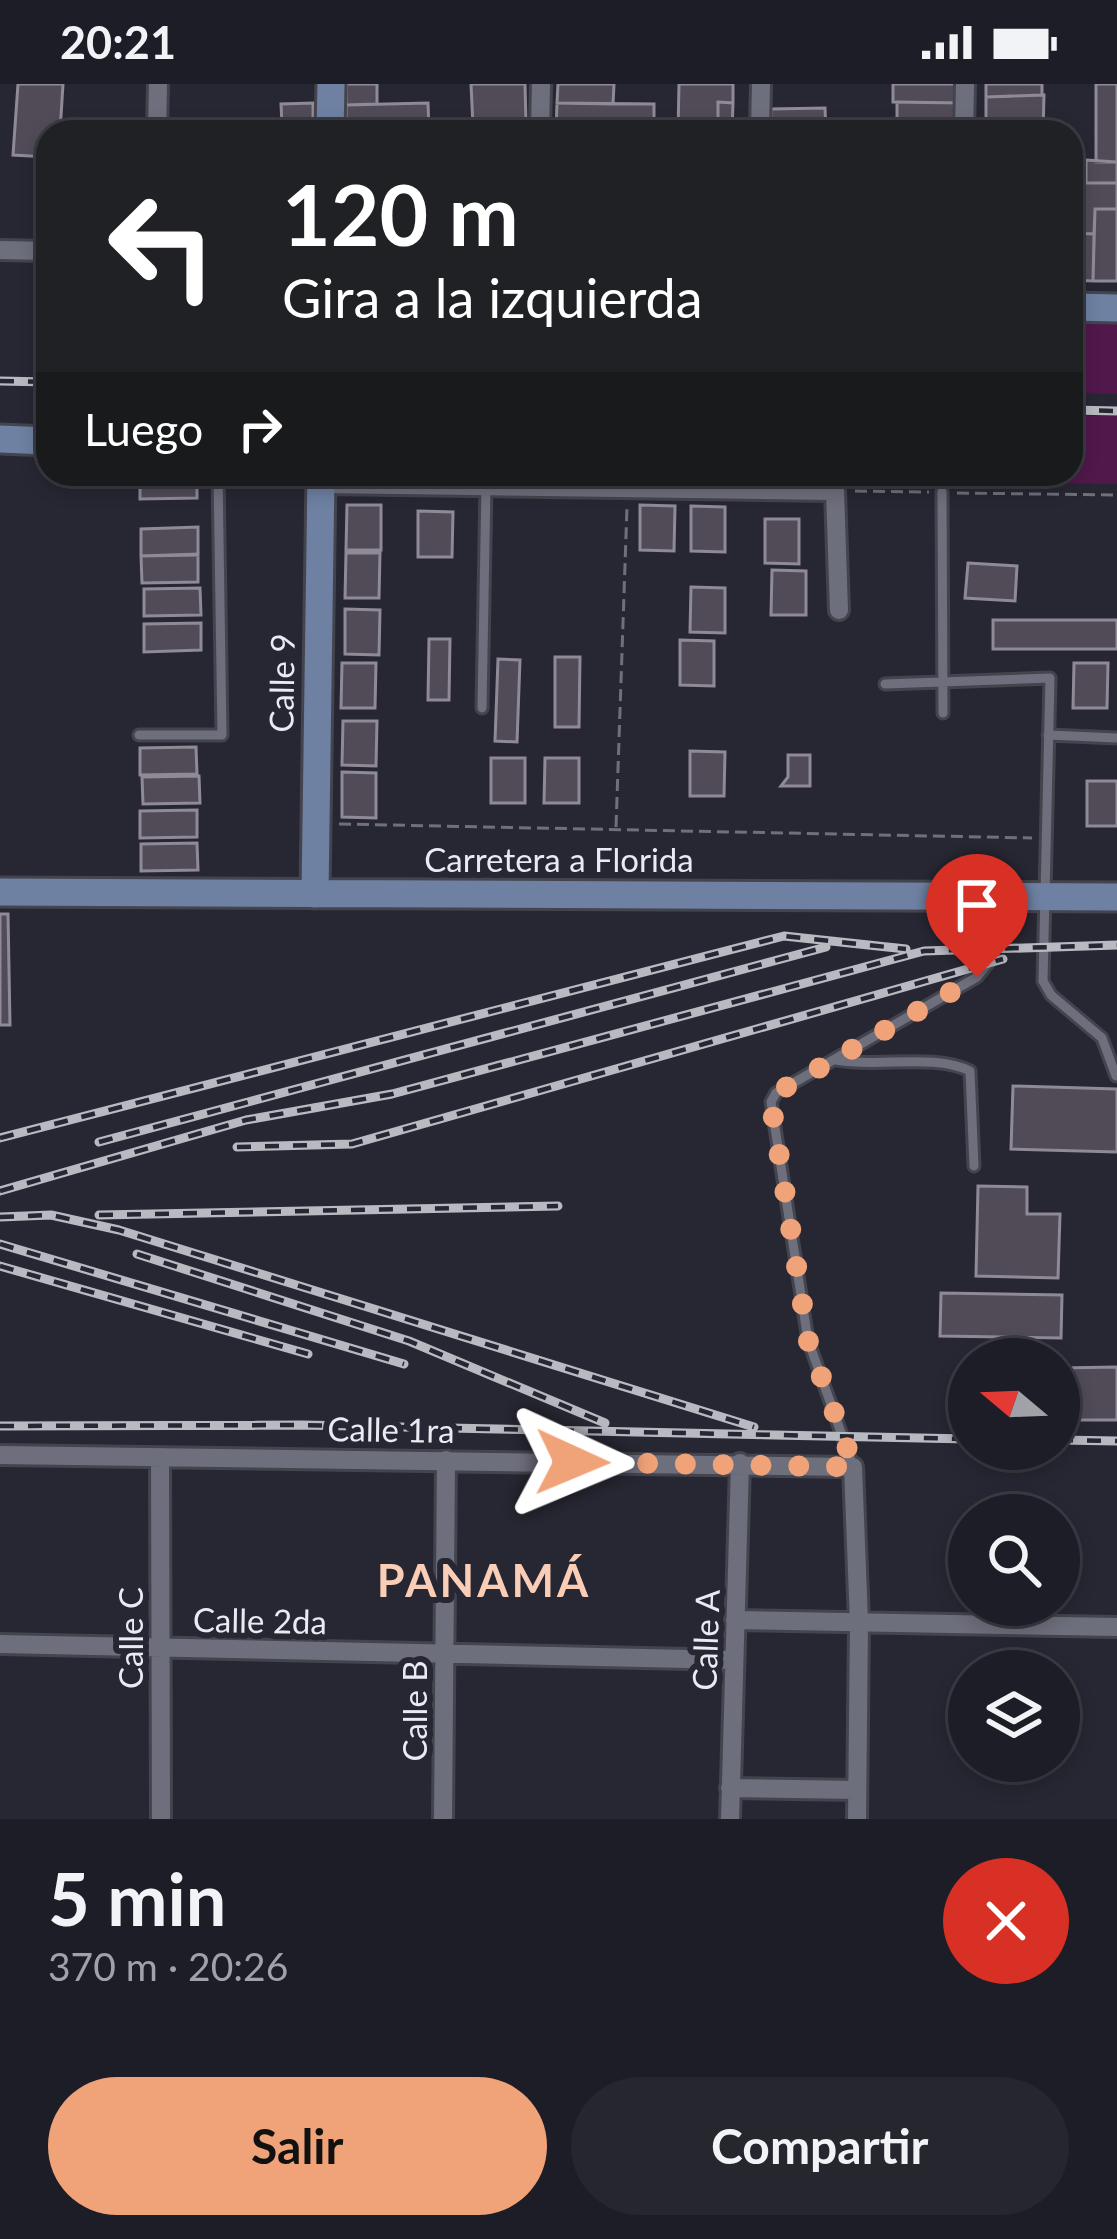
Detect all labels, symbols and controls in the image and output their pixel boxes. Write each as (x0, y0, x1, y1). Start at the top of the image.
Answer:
text: 20:21 (60, 15, 176, 69)
text: 120 m (282, 163, 519, 264)
icon: left (84, 168, 240, 324)
text: Gira a la izquierda (282, 265, 703, 330)
icon: right (227, 396, 293, 462)
text: Luego (84, 402, 203, 456)
street label: Calle 9 (260, 633, 302, 733)
street label: Carretera a Florida (424, 839, 694, 879)
pin (926, 854, 1028, 977)
icon: arrive (944, 872, 1010, 938)
north arrow (948, 1338, 1080, 1470)
map controls (948, 1338, 1080, 1782)
position arrow (509, 1399, 635, 1525)
street label: Calle 1ra (327, 1408, 455, 1450)
button: search (948, 1494, 1080, 1626)
district label: PANAMÁ (377, 1553, 591, 1607)
street label: Calle C (110, 1587, 150, 1689)
street label: Calle A (683, 1588, 727, 1691)
street label: Calle 2da (193, 1599, 327, 1641)
button: layers (948, 1650, 1080, 1782)
street label: Calle B (394, 1660, 434, 1762)
text: 5 min (48, 1855, 226, 1941)
button: close (943, 1858, 1069, 1984)
text: 370 m · 20:26 (48, 1943, 288, 1989)
button: Salir (48, 2077, 547, 2215)
button: Compartir (571, 2077, 1069, 2215)

